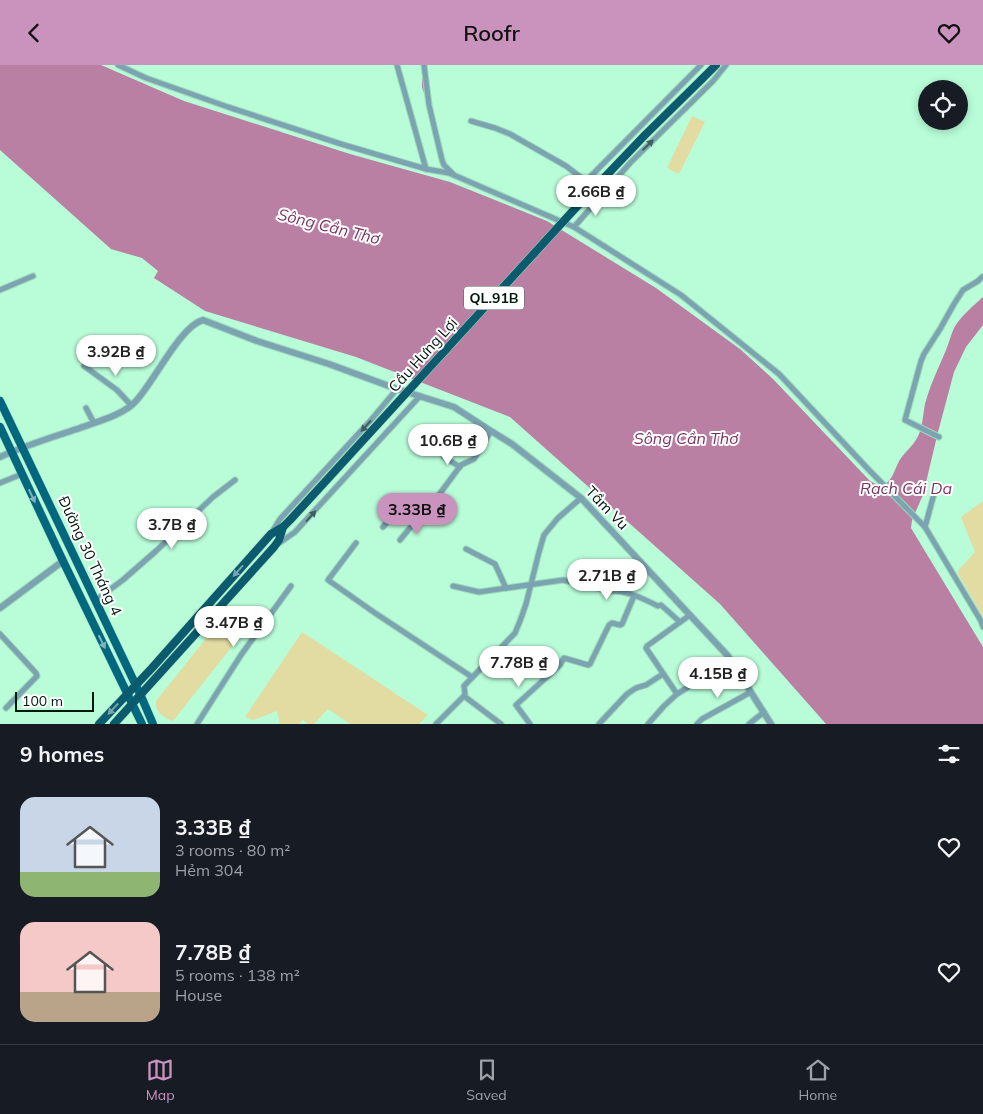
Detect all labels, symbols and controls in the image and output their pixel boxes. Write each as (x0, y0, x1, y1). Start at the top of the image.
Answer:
icon: back (20, 19, 48, 47)
text: Roofr (463, 19, 520, 47)
icon: heart (935, 19, 963, 47)
map controls (918, 80, 968, 130)
button: locate (918, 80, 968, 130)
one-way arrow (641, 139, 653, 151)
pin: 2.66B ₫ (550, 175, 642, 217)
text: 2.66B ₫ (567, 181, 625, 201)
water label: Sông Cần Thơ (276, 204, 383, 249)
road number: QL.91B (464, 287, 524, 309)
street label: Cầu Hưng Lợi (384, 313, 461, 396)
pin: 3.92B ₫ (70, 335, 162, 377)
text: 3.92B ₫ (87, 341, 145, 361)
one-way arrow (360, 420, 371, 433)
pin: 10.6B ₫ (402, 423, 494, 466)
water label: Sông Cần Thơ (634, 428, 739, 448)
text: 10.6B ₫ (419, 430, 477, 450)
water label: Rạch Cái Da (860, 478, 953, 498)
street label: Tầm Vu (582, 482, 633, 534)
one-way arrow (29, 489, 37, 503)
street label: Đường 30 Tháng 4 (54, 493, 126, 619)
pin: 3.33B ₫ (371, 493, 463, 535)
text: 3.33B ₫ (388, 499, 446, 519)
pin: 3.7B ₫ (131, 507, 213, 550)
one-way arrow (305, 510, 317, 522)
text: 3.7B ₫ (148, 514, 196, 534)
pin: 2.71B ₫ (561, 559, 653, 601)
one-way arrow (233, 564, 244, 577)
text: 2.71B ₫ (578, 565, 636, 585)
pin: 3.47B ₫ (188, 605, 280, 648)
text: 3.47B ₫ (205, 612, 263, 632)
one-way arrow (98, 635, 106, 650)
pin: 7.78B ₫ (473, 645, 565, 688)
text: 7.78B ₫ (490, 652, 548, 672)
pin: 4.15B ₫ (672, 657, 764, 699)
text: 4.15B ₫ (689, 663, 747, 683)
scale bar (15, 689, 94, 712)
text: 100 m (22, 692, 63, 710)
one-way arrow (107, 702, 119, 714)
icon: filters (935, 740, 963, 768)
text: 9 homes (20, 741, 104, 767)
text: 3.33B ₫ (175, 814, 251, 840)
icon: home (60, 817, 120, 877)
icon: heart (935, 833, 963, 861)
text: 3 rooms · 80 m² (175, 840, 290, 860)
text: Hẻm 304 (175, 860, 243, 880)
text: 7.78B ₫ (175, 939, 251, 965)
icon: home (60, 942, 120, 1002)
icon: heart (935, 958, 963, 986)
text: 5 rooms · 138 m² (175, 965, 300, 985)
text: House (175, 985, 222, 1005)
tab: Map (146, 1056, 175, 1104)
tab: Saved (466, 1056, 507, 1104)
tab: Home (798, 1056, 837, 1104)

